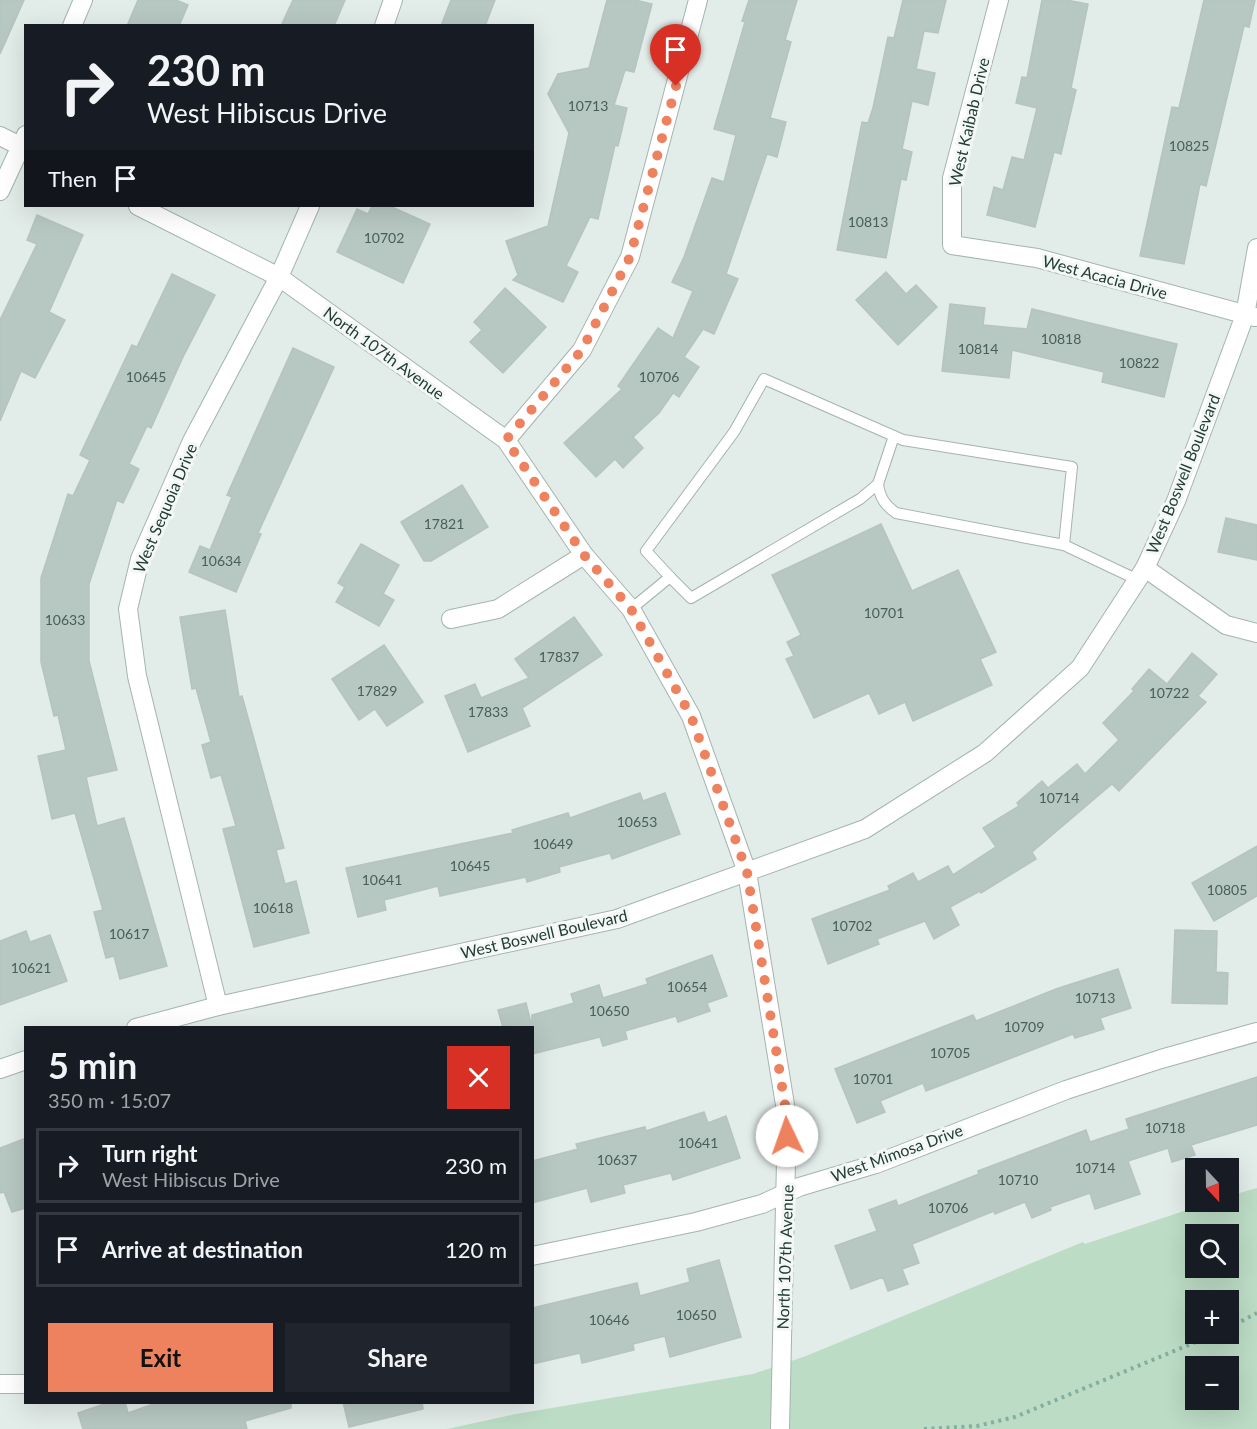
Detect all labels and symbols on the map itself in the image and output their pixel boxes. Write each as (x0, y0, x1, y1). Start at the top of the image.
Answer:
pin (650, 24, 701, 86)
street label: West Kaibab Drive (944, 56, 993, 188)
house number: 10713 (568, 97, 608, 114)
house number: 10825 (1169, 137, 1209, 154)
house number: 10813 (848, 213, 888, 230)
house number: 10702 (364, 229, 404, 246)
street label: West Acacia Drive (1041, 251, 1170, 302)
street label: North 107th Avenue (320, 302, 448, 403)
house number: 10818 (1041, 330, 1081, 347)
house number: 10814 (958, 340, 998, 357)
house number: 10822 (1119, 354, 1159, 371)
house number: 10645 (126, 368, 166, 385)
house number: 10706 (639, 368, 679, 385)
street label: West Boswell Boulevard (1142, 391, 1223, 556)
street label: West Sequoia Drive (129, 440, 200, 575)
house number: 17821 (424, 515, 464, 532)
house number: 10634 (201, 552, 241, 569)
house number: 10701 (864, 604, 904, 621)
house number: 10633 (45, 611, 85, 628)
house number: 17837 (539, 648, 579, 665)
house number: 17829 (357, 682, 397, 699)
house number: 10722 (1149, 684, 1189, 701)
house number: 17833 (468, 703, 508, 720)
house number: 10714 (1039, 789, 1079, 806)
house number: 10653 (617, 813, 657, 830)
house number: 10649 (533, 835, 573, 852)
house number: 10645 (450, 857, 490, 874)
house number: 10641 (362, 871, 402, 888)
house number: 10805 (1207, 881, 1247, 898)
house number: 10618 (253, 899, 293, 916)
street label: West Boswell Boulevard (459, 905, 629, 962)
house number: 10702 (832, 917, 872, 934)
house number: 10617 (109, 925, 149, 942)
house number: 10621 (11, 959, 51, 976)
house number: 10654 (667, 978, 707, 995)
house number: 10713 (1075, 989, 1115, 1006)
house number: 10650 (589, 1002, 629, 1019)
house number: 10709 (1004, 1018, 1044, 1035)
house number: 10705 (930, 1044, 970, 1061)
house number: 10701 (853, 1070, 893, 1087)
position arrow (755, 1104, 819, 1168)
house number: 10718 (1145, 1119, 1185, 1136)
street label: West Mimosa Drive (828, 1120, 965, 1185)
house number: 10641 (678, 1134, 718, 1151)
house number: 10637 (597, 1151, 637, 1168)
north arrow (1185, 1158, 1239, 1212)
house number: 10714 (1075, 1159, 1115, 1176)
house number: 10710 (998, 1171, 1038, 1188)
street label: North 107th Avenue (772, 1184, 797, 1330)
house number: 10706 (928, 1199, 968, 1216)
house number: 10650 (676, 1306, 716, 1323)
house number: 10646 (589, 1311, 629, 1328)

